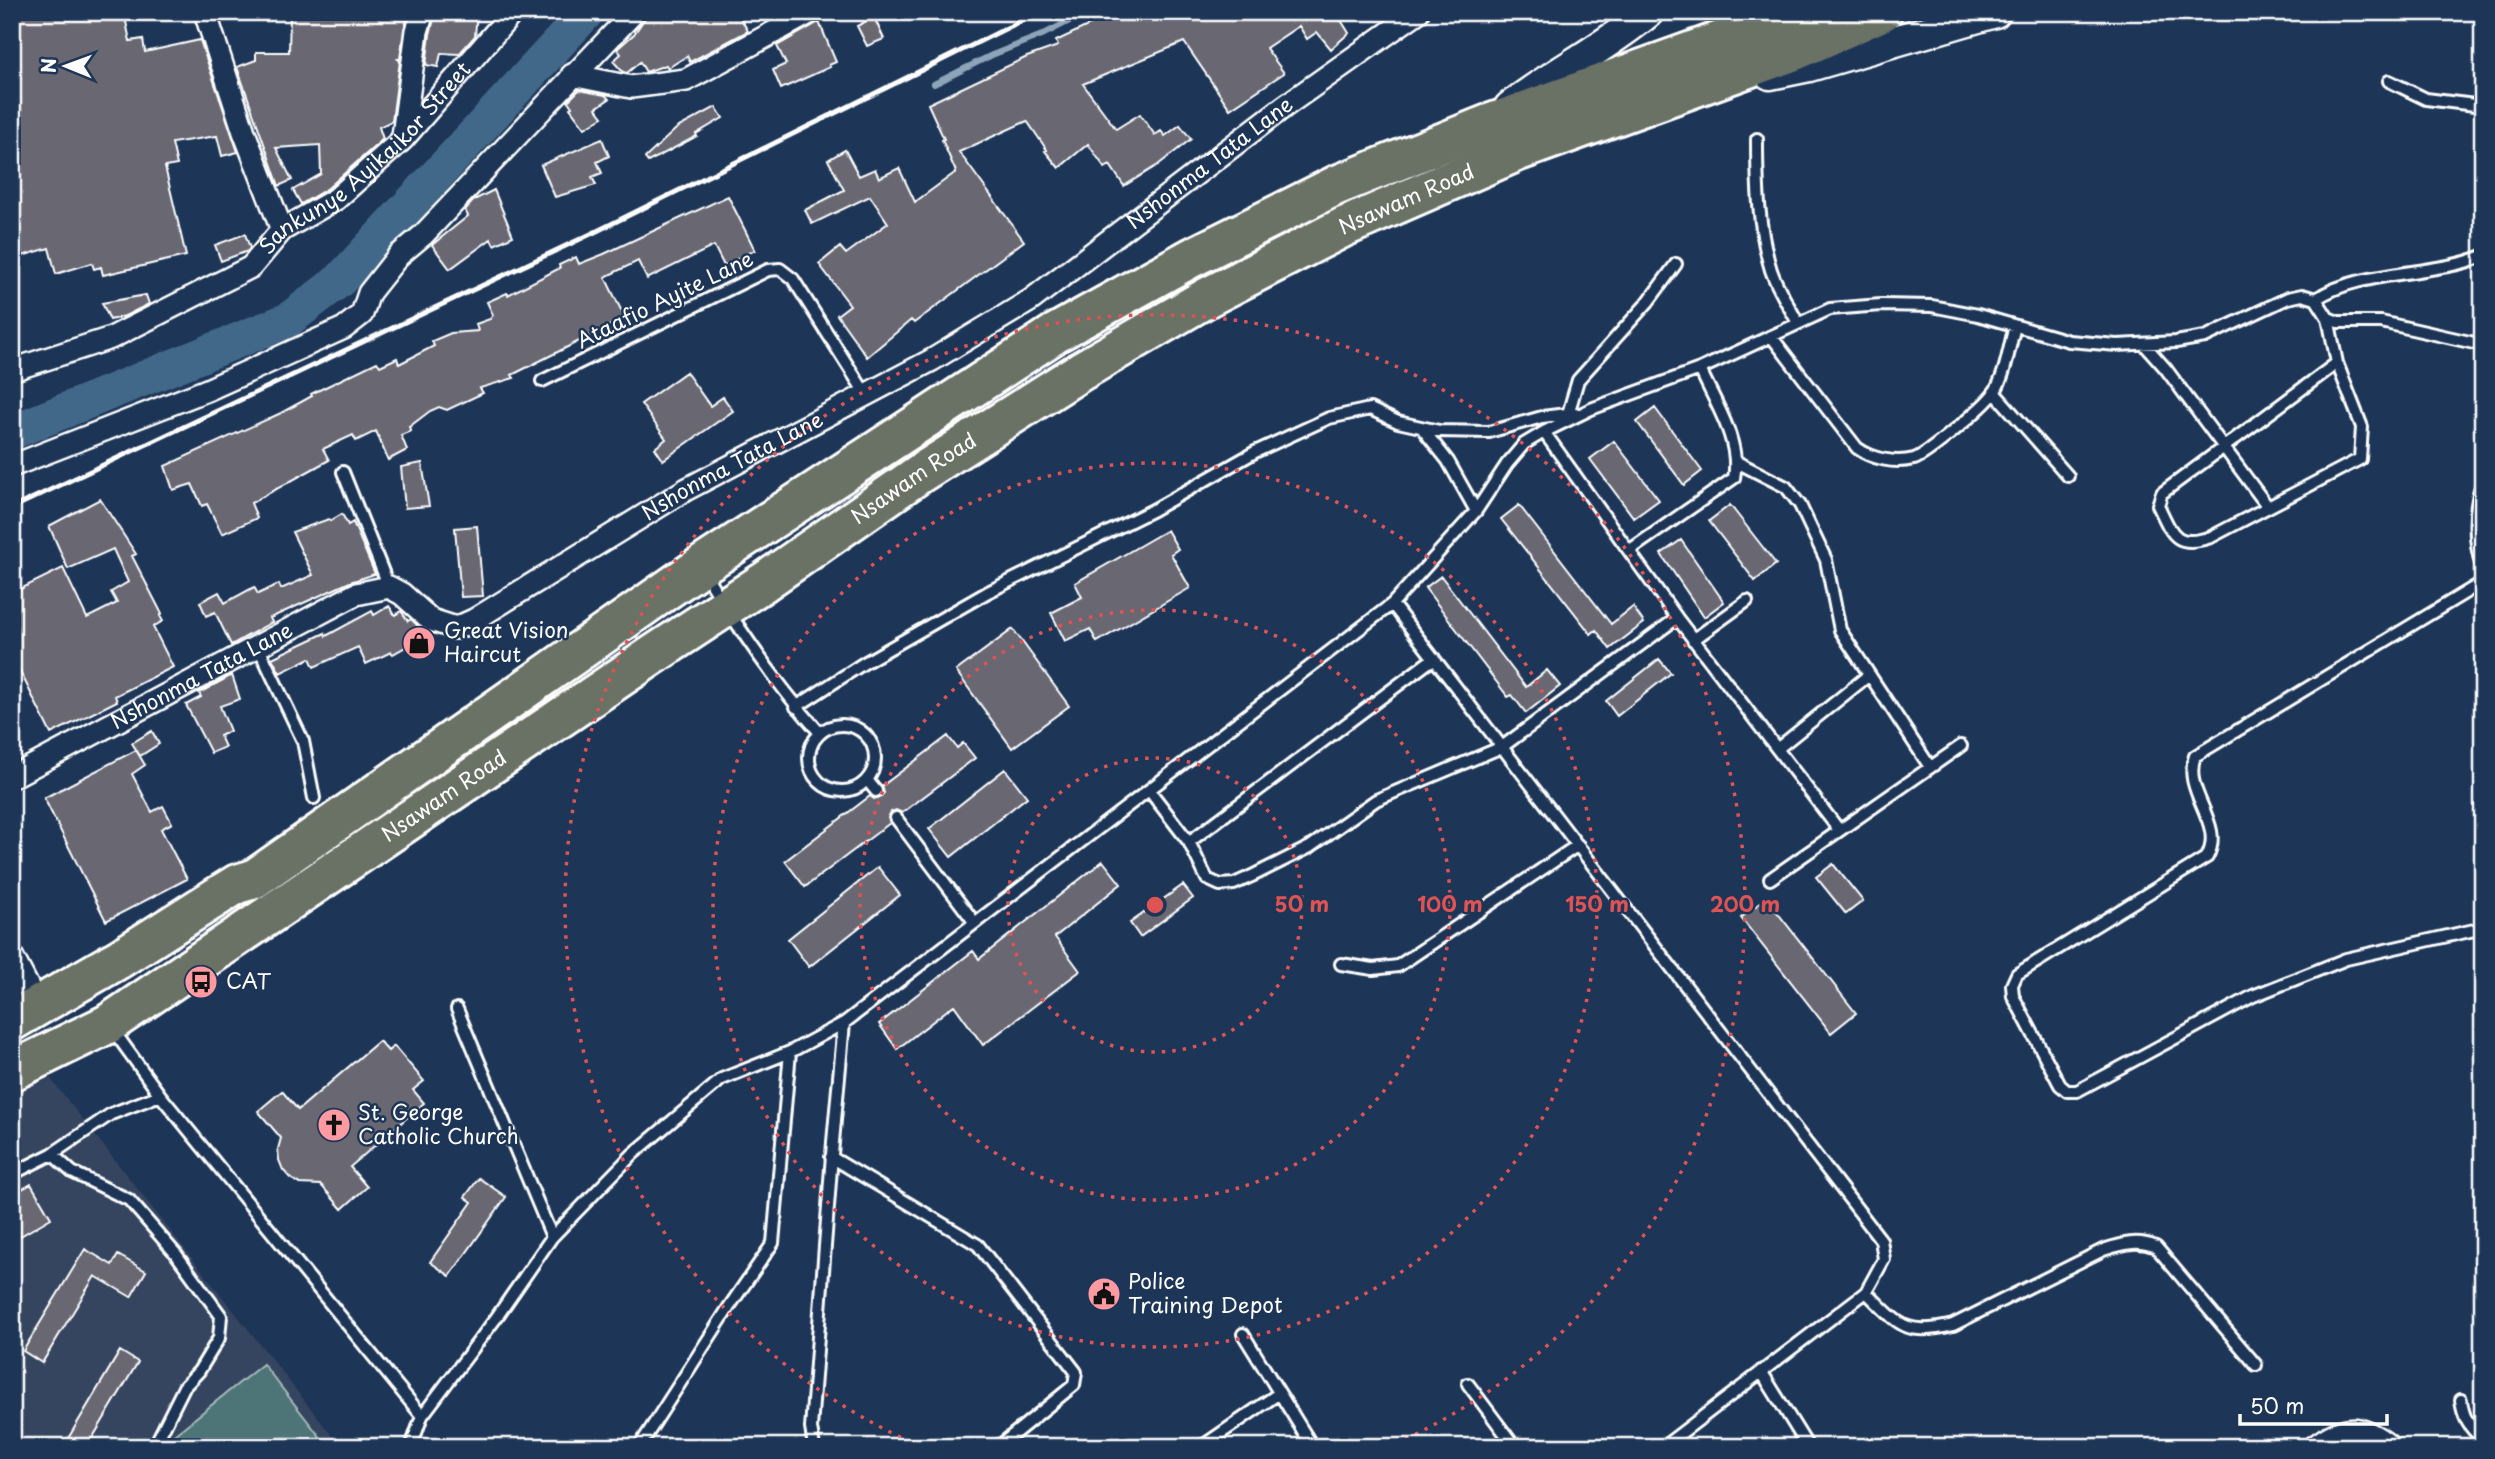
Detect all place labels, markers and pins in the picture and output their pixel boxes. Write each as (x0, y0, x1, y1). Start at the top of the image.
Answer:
place label: Great Vision Haircut (444, 613, 569, 669)
shop icon: Great Vision Haircut (400, 624, 438, 662)
centre of rings (1143, 893, 1167, 917)
bus stop icon: CAT (182, 963, 220, 1001)
place label: CAT (226, 964, 272, 996)
place label: St. George Catholic Church (358, 1095, 519, 1151)
church icon: St. George Catholic Church (315, 1106, 353, 1144)
place label: Police Training Depot (1128, 1264, 1283, 1320)
public building icon: Police Training Depot (1085, 1275, 1123, 1313)

